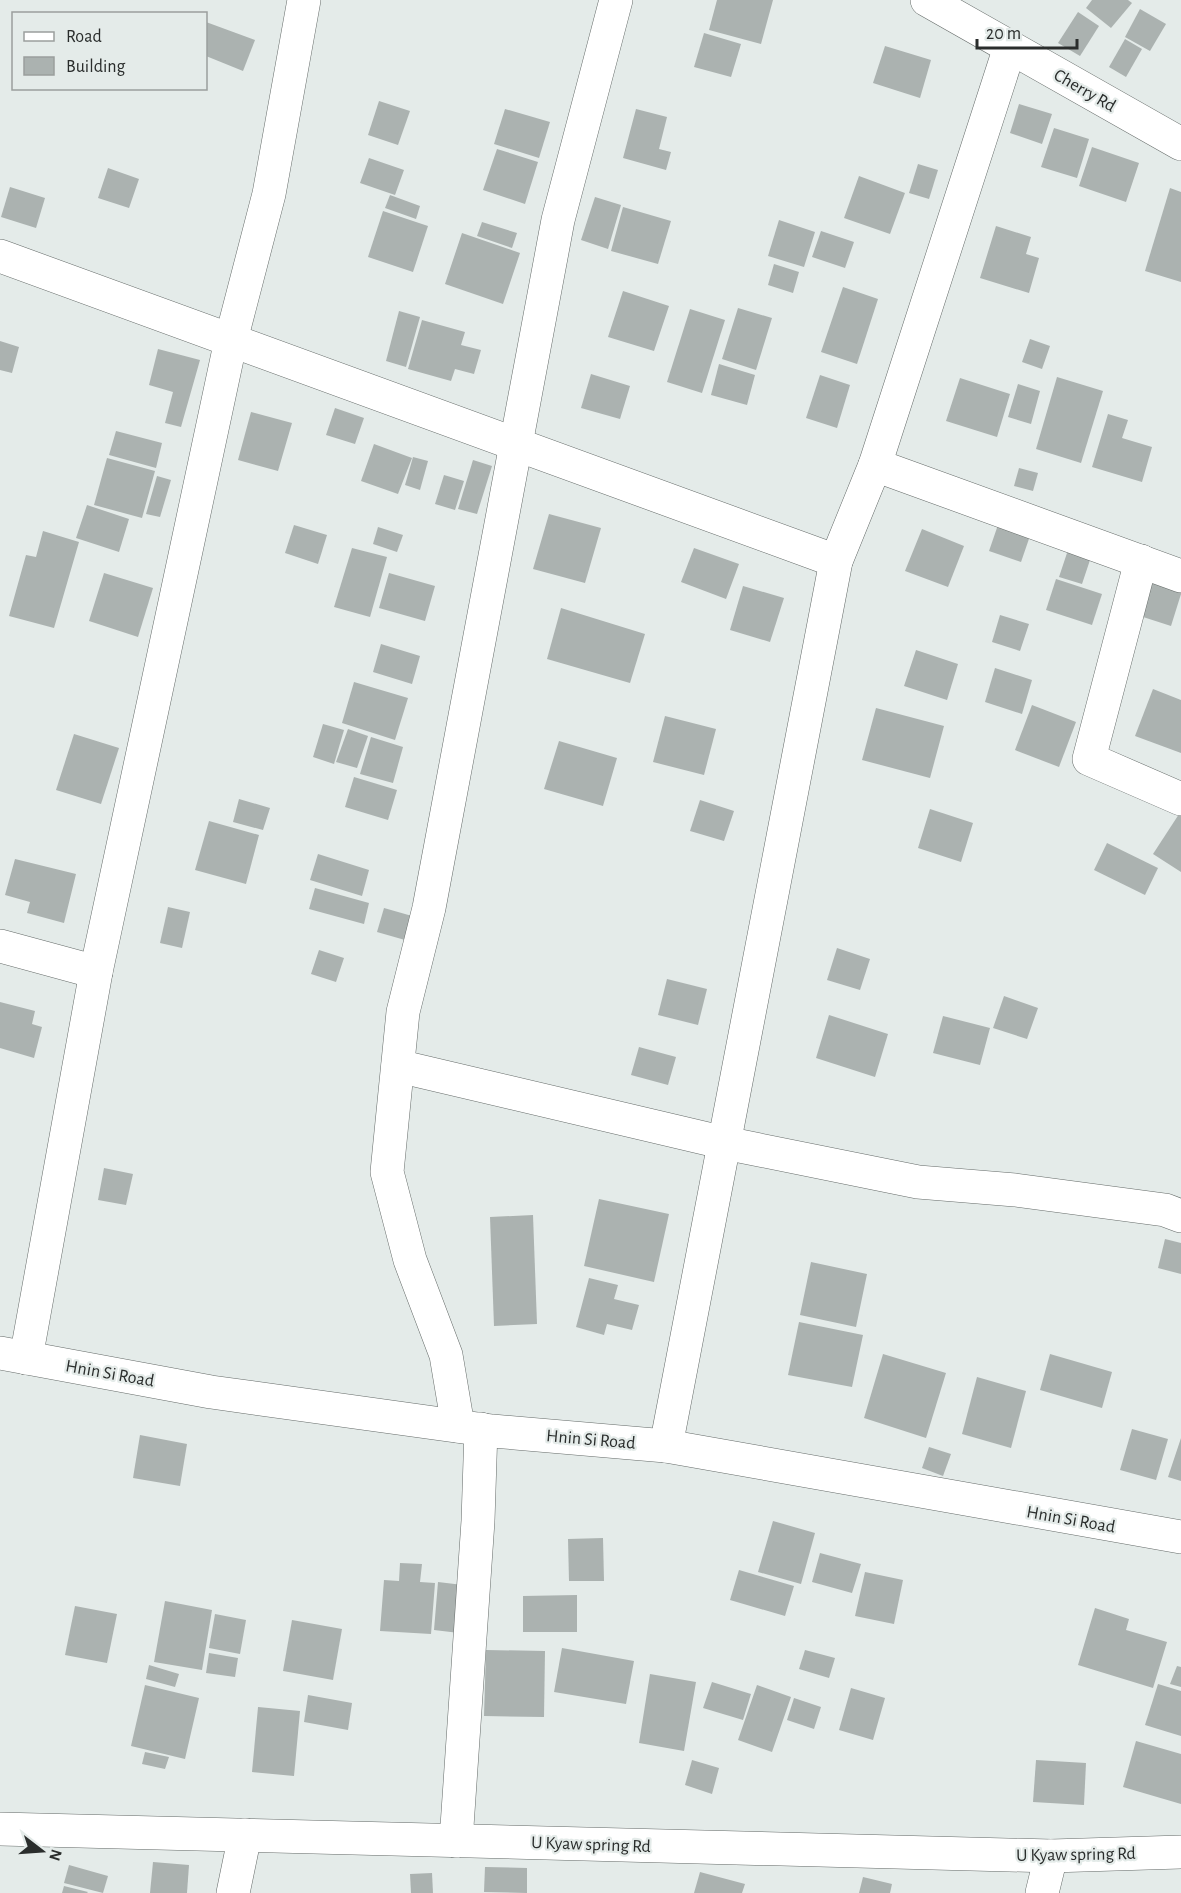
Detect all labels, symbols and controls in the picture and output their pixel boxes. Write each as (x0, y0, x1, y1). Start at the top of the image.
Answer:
legend (12, 12, 207, 90)
scale bar (977, 12, 1078, 50)
text: 20 m (986, 25, 1021, 43)
text: Road (66, 28, 102, 46)
text: Building (66, 58, 126, 76)
street label: Cherry Rd (1050, 66, 1119, 116)
street label: Hnin Si Road (64, 1357, 156, 1391)
street label: Hnin Si Road (545, 1427, 636, 1453)
street label: Hnin Si Road (1025, 1503, 1117, 1537)
north arrow (12, 1821, 72, 1881)
street label: U Kyaw spring Rd (531, 1834, 651, 1856)
street label: U Kyaw spring Rd (1016, 1845, 1136, 1865)
text: N (46, 1847, 65, 1863)

